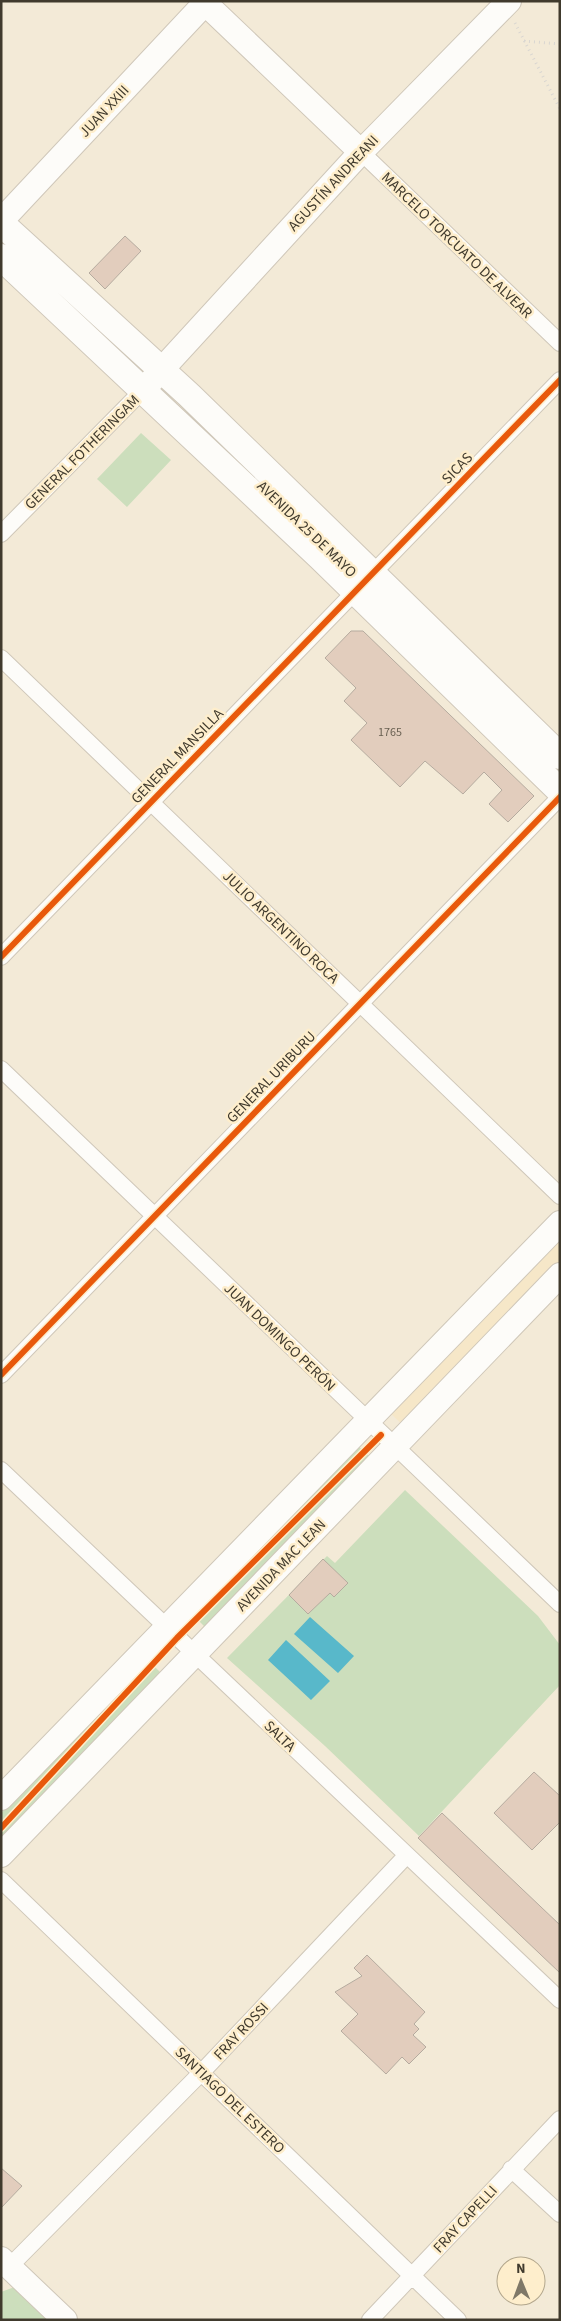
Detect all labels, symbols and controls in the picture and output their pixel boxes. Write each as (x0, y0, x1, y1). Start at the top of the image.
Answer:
street label: JUAN XXIII (75, 81, 134, 142)
street label: AGUSTÍN ANDREANI (283, 131, 383, 236)
street label: MARCELO TORCUATO DE ALVEAR (376, 167, 537, 324)
street label: GENERAL FOTHERINGAM (20, 390, 144, 514)
street label: SICAS (437, 448, 478, 489)
street label: AVENIDA 25 DE MAYO (252, 476, 361, 583)
street label: GENERAL MANSILLA (126, 703, 229, 809)
house number: 1765 (378, 724, 402, 741)
street label: JULIO ARGENTINO ROCA (218, 866, 344, 989)
street label: GENERAL URIBURU (222, 1027, 321, 1128)
street label: JUAN DOMINGO PERÓN (219, 1278, 340, 1396)
street label: AVENIDA MAC LEAN (232, 1515, 331, 1616)
street label: SALTA (259, 1716, 301, 1757)
street label: FRAY ROSSI (209, 1998, 274, 2065)
street label: SANTIAGO DEL ESTERO (170, 2042, 289, 2158)
street label: FRAY CAPELLI (428, 2181, 502, 2258)
north arrow (496, 2256, 546, 2306)
text: N (516, 2259, 526, 2279)

